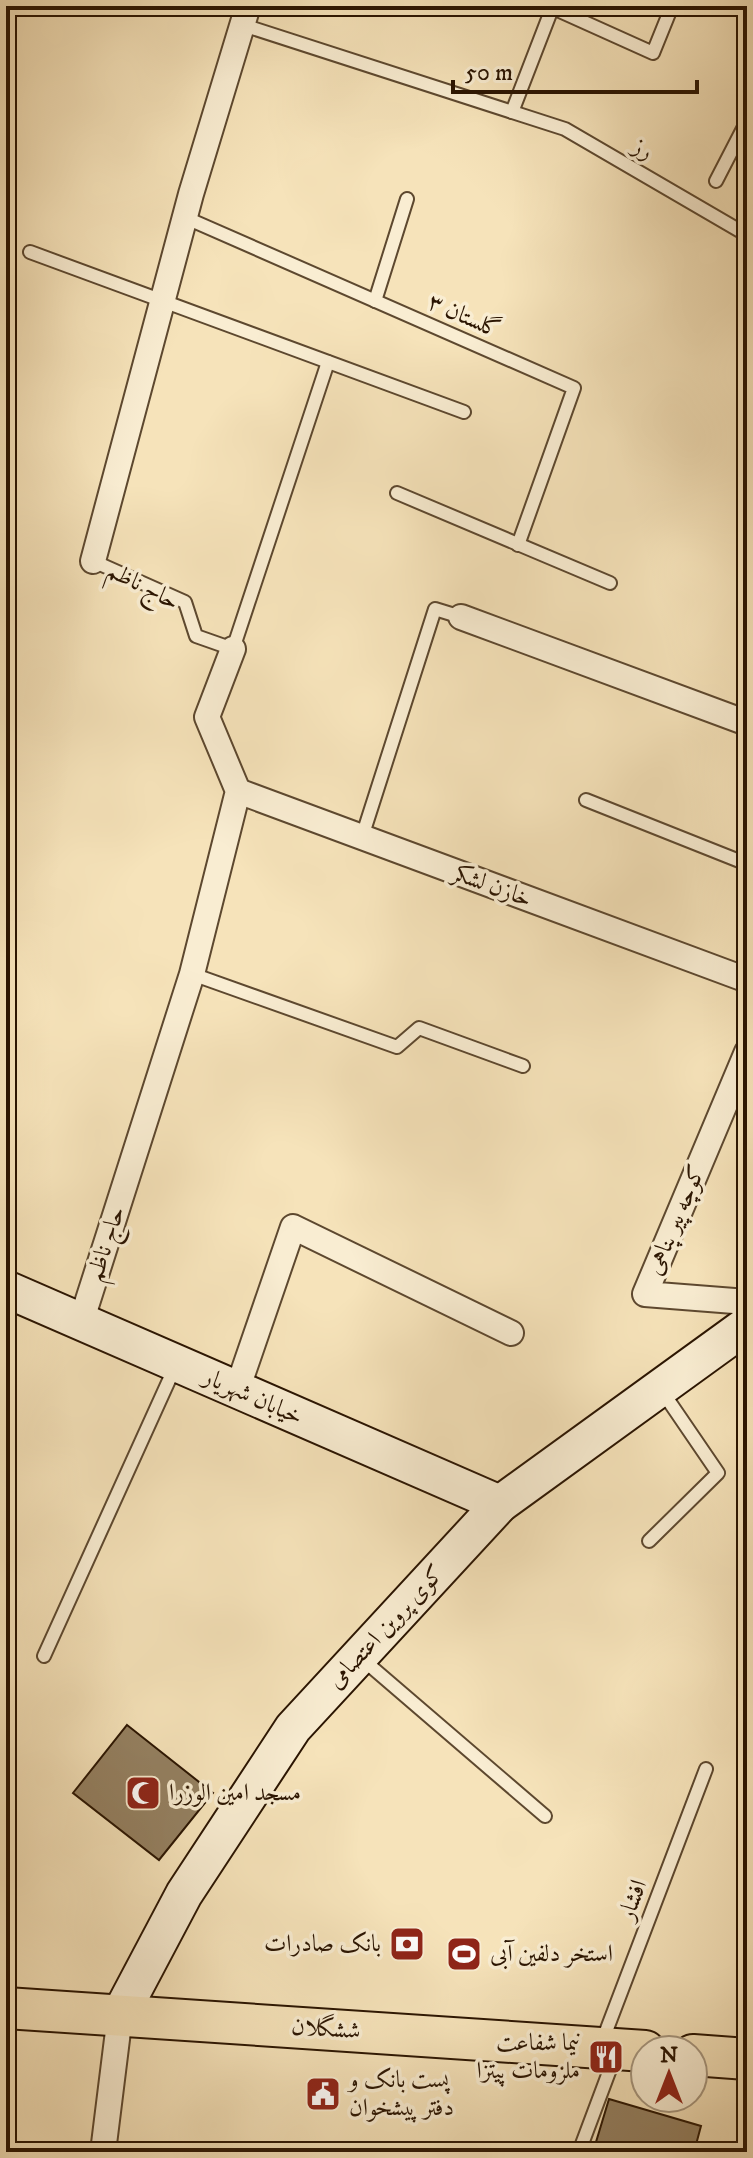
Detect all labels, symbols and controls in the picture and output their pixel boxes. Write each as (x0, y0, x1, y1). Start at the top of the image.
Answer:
scale bar (453, 44, 697, 94)
text: 50 m (465, 58, 513, 88)
street label: رز (625, 130, 659, 167)
street label: گلستان ۳ (423, 286, 505, 345)
street label: حاج ناظم (99, 555, 184, 622)
street label: خازن لشکر (445, 857, 536, 914)
street label: کوچه پیر پناهی (639, 1160, 714, 1280)
street label: حاج ناظم (80, 1203, 138, 1287)
street label: خیابان شهریار (197, 1361, 308, 1432)
street label: کوی پروین اعتصامی (321, 1559, 451, 1695)
mosque icon: مسجد امین الوزرا (124, 1774, 162, 1812)
place label: مسجد امین الوزرا (169, 1778, 301, 1808)
street label: افشار (611, 1875, 654, 1926)
bank icon: بانک صادرات (388, 1925, 426, 1963)
place label: بانک صادرات (264, 1929, 381, 1959)
sports icon: استخر دلفین آبی (445, 1935, 483, 1973)
place label: استخر دلفین آبی (490, 1939, 613, 1970)
street label: ششگلان (290, 2011, 362, 2046)
place label: نیما شفاعت ملزومات پیتزا (476, 2028, 580, 2087)
north arrow (629, 2034, 709, 2114)
restaurant icon: نیما شفاعت ملزومات پیتزا (587, 2038, 625, 2076)
text: N (660, 2042, 678, 2069)
place label: پست بانک و دفتر پیشخوان (346, 2065, 454, 2123)
public building icon: پست بانک و دفتر پیشخوان (304, 2075, 342, 2113)

